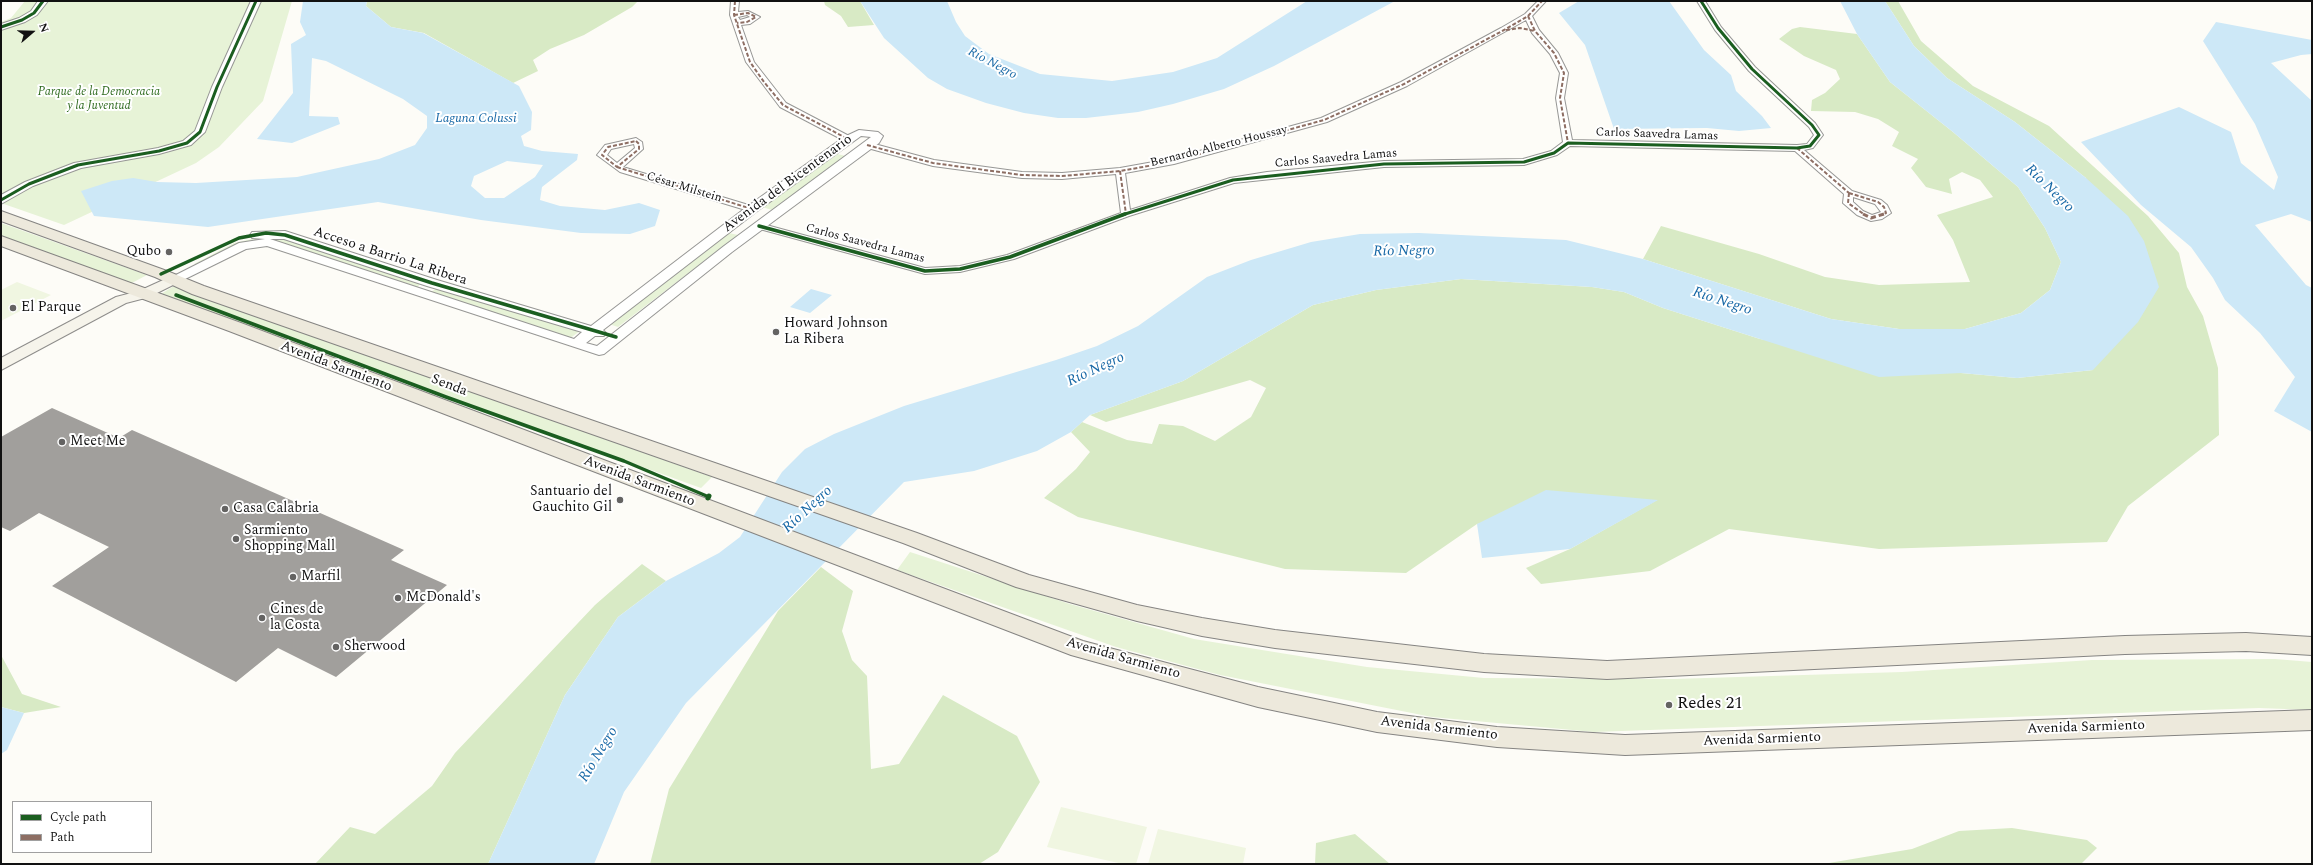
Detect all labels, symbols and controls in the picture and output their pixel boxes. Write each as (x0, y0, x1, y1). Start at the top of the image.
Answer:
north arrow (12, 12, 52, 52)
text: N (34, 21, 53, 35)
water label: Río Negro (965, 45, 1019, 83)
park label: Parque de la Democracia y la Juventud (38, 86, 160, 114)
water label: Laguna Colussi (435, 111, 517, 127)
street label: Bernardo Alberto Houssay (1149, 123, 1289, 171)
street label: Carlos Saavedra Lamas (1595, 126, 1719, 144)
street label: Avenida del Bicentenario (720, 131, 856, 237)
street label: Carlos Saavedra Lamas (1274, 146, 1398, 172)
water label: Río Negro (2021, 161, 2077, 217)
street label: César Milstein (645, 170, 723, 206)
street label: Carlos Saavedra Lamas (804, 221, 926, 267)
street label: Acceso a Barrio La Ribera (311, 224, 469, 290)
water label: Río Negro (1373, 242, 1435, 262)
place label: Qubo (126, 244, 161, 260)
marker: Qubo (164, 247, 174, 257)
water label: Río Negro (1690, 284, 1754, 320)
place label: El Parque (21, 300, 81, 316)
marker: El Parque (8, 303, 18, 313)
place label: Howard Johnson La Ribera (784, 316, 888, 348)
marker: Howard Johnson La Ribera (771, 327, 781, 337)
street label: Avenida Sarmiento (278, 338, 394, 396)
water label: Río Negro (1064, 349, 1128, 391)
street label: Senda (429, 371, 469, 401)
place label: Meet Me (70, 434, 126, 450)
marker: Meet Me (57, 437, 67, 447)
street label: Avenida Sarmiento (581, 453, 697, 511)
water label: Río Negro (779, 482, 837, 538)
place label: Santuario del Gauchito Gil (530, 484, 612, 516)
marker: Santuario del Gauchito Gil (615, 495, 625, 505)
place label: Casa Calabria (233, 501, 319, 517)
marker: Casa Calabria (220, 504, 230, 514)
place label: Sarmiento Shopping Mall (244, 523, 335, 556)
marker: Sarmiento Shopping Mall (231, 534, 241, 544)
place label: Marfil (301, 569, 340, 585)
marker: Marfil (288, 572, 298, 582)
place label: McDonald's (406, 590, 481, 606)
marker: McDonald's (393, 593, 403, 603)
place label: Cines de la Costa (270, 602, 324, 634)
marker: Cines de la Costa (257, 613, 267, 623)
street label: Avenida Sarmiento (1064, 635, 1182, 683)
place label: Sherwood (344, 639, 406, 655)
marker: Sherwood (331, 642, 341, 652)
place label: Redes 21 (1677, 695, 1743, 715)
marker: Redes 21 (1664, 700, 1674, 710)
street label: Avenida Sarmiento (1379, 713, 1499, 745)
street label: Avenida Sarmiento (2027, 718, 2145, 738)
water label: Río Negro (575, 724, 623, 786)
street label: Avenida Sarmiento (1703, 730, 1821, 750)
legend (12, 801, 152, 853)
text: Cycle path (50, 808, 107, 827)
text: Path (50, 828, 75, 847)

